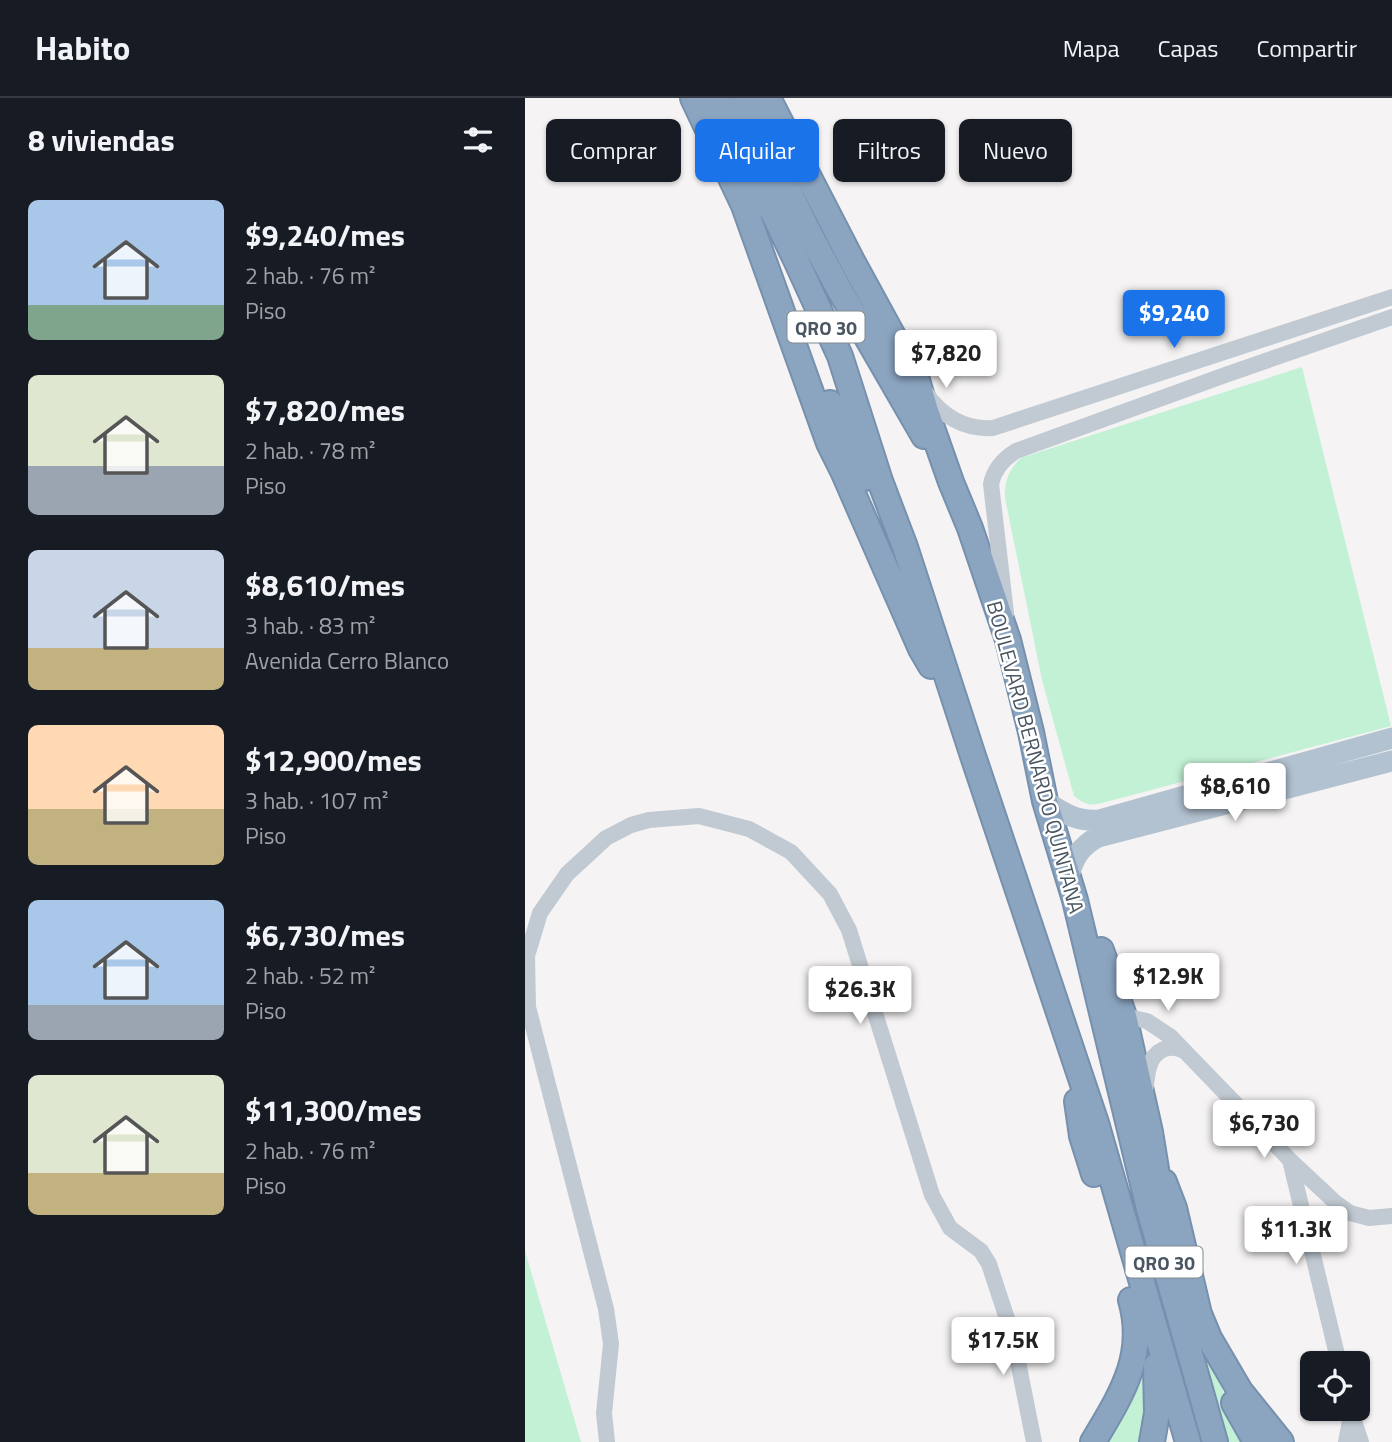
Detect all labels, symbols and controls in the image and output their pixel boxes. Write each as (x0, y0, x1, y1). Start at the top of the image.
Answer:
text: Habito (35, 23, 130, 73)
text: Mapa (1063, 30, 1120, 66)
text: Capas (1158, 30, 1218, 66)
text: Compartir (1256, 30, 1357, 66)
text: 8 viviendas (28, 117, 175, 163)
chip: Comprar (546, 119, 681, 182)
chip: Alquilar (695, 119, 819, 182)
chip: Filtros (833, 119, 945, 182)
chip: Nuevo (959, 119, 1072, 182)
icon: filters (459, 121, 497, 159)
text: $9,240/mes (245, 212, 405, 258)
icon: home (84, 228, 168, 312)
text: 2 hab. · 76 m² (245, 258, 375, 293)
pin: $9,240 (1117, 290, 1231, 350)
text: Piso (245, 293, 287, 328)
text: $9,240 (1139, 295, 1209, 330)
road number: QRO 30 (787, 312, 865, 342)
pin: $7,820 (889, 330, 1003, 390)
text: $7,820 (911, 335, 981, 370)
text: $7,820/mes (245, 387, 405, 433)
icon: home (84, 403, 168, 487)
text: 2 hab. · 78 m² (245, 433, 375, 468)
text: Piso (245, 468, 287, 503)
text: $8,610/mes (245, 562, 405, 608)
icon: home (84, 578, 168, 662)
street label: BOULEVARD BERNARDO QUINTANA (979, 597, 1093, 917)
text: 3 hab. · 83 m² (245, 608, 375, 643)
text: Avenida Cerro Blanco (245, 643, 449, 678)
text: $12,900/mes (245, 737, 422, 783)
icon: home (84, 753, 168, 837)
pin: $8,610 (1178, 764, 1292, 823)
text: $8,610 (1200, 768, 1270, 803)
text: 3 hab. · 107 m² (245, 783, 388, 818)
text: Piso (245, 818, 287, 853)
text: $6,730/mes (245, 912, 405, 958)
icon: home (84, 928, 168, 1012)
pin: $12.9K (1111, 954, 1225, 1013)
text: 2 hab. · 52 m² (245, 958, 375, 993)
text: $12.9K (1132, 958, 1204, 993)
pin: $26.3K (803, 967, 917, 1026)
text: $26.3K (824, 971, 896, 1006)
text: Piso (245, 993, 287, 1028)
text: $11,300/mes (245, 1087, 422, 1133)
pin: $6,730 (1207, 1100, 1321, 1160)
icon: home (84, 1103, 168, 1187)
text: $6,730 (1229, 1105, 1299, 1140)
text: 2 hab. · 76 m² (245, 1133, 375, 1168)
text: Piso (245, 1168, 287, 1203)
pin: $11.3K (1239, 1206, 1353, 1266)
text: $11.3K (1260, 1211, 1332, 1246)
road number: QRO 30 (1125, 1246, 1203, 1278)
pin: $17.5K (946, 1318, 1060, 1377)
text: $17.5K (967, 1322, 1039, 1357)
map controls (1300, 1351, 1370, 1421)
button: locate (1300, 1351, 1370, 1421)

